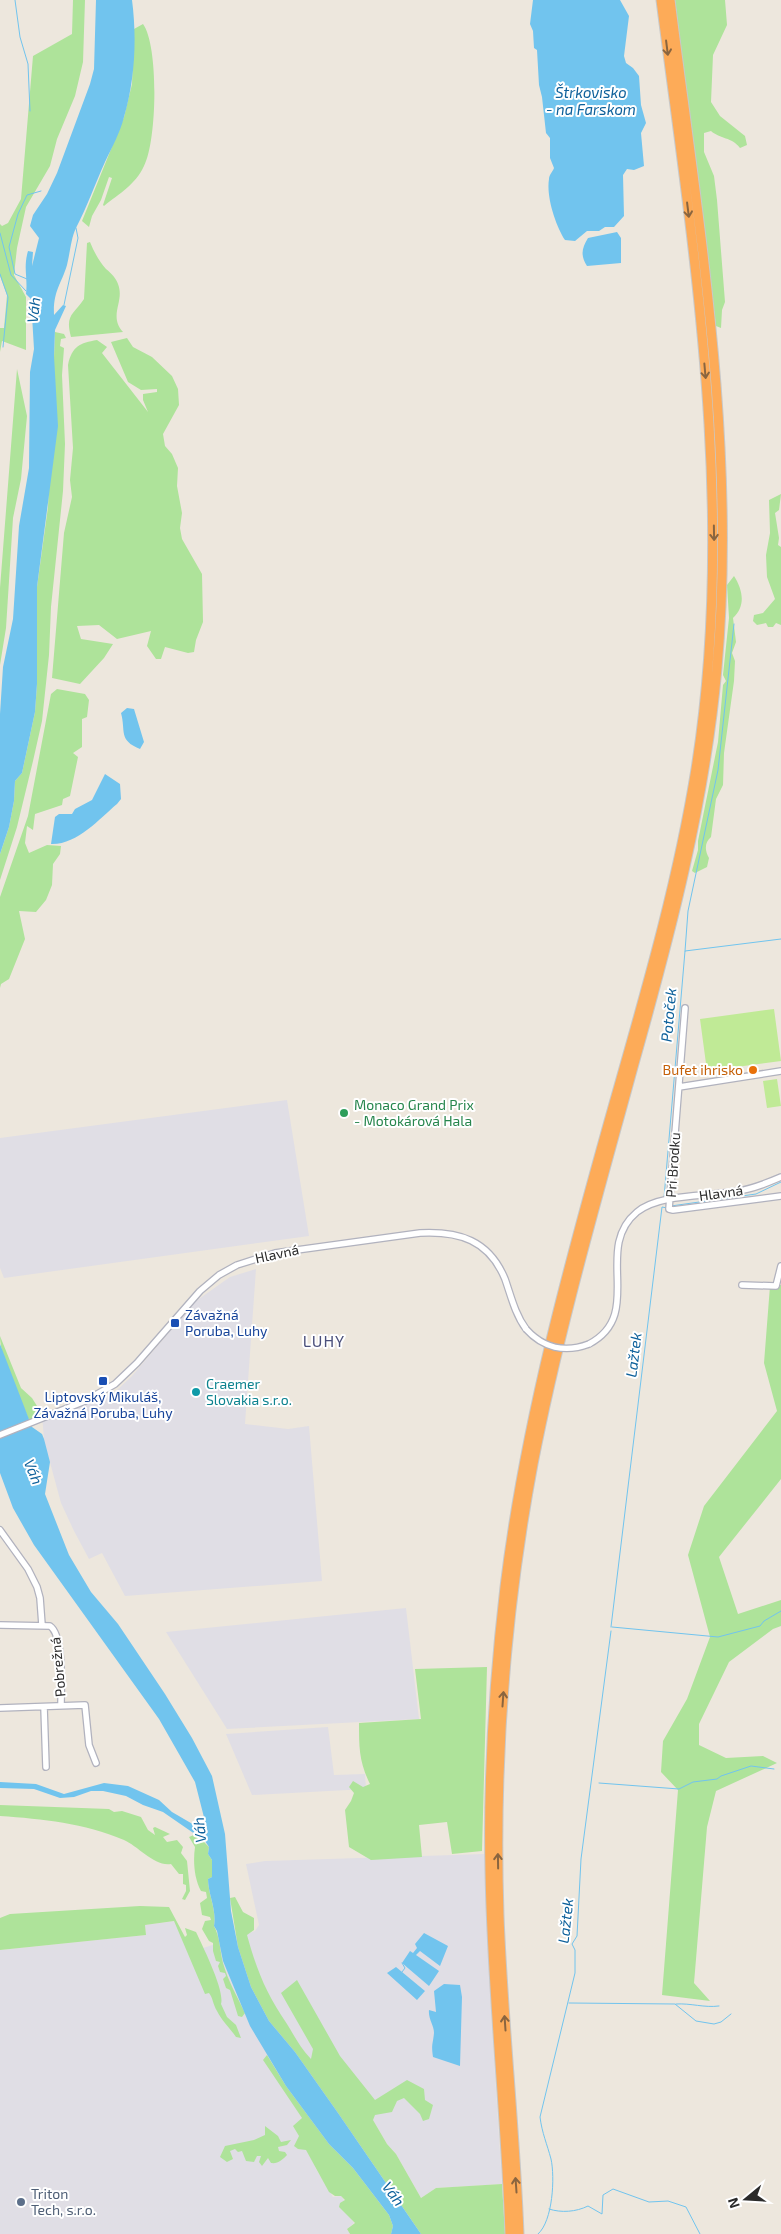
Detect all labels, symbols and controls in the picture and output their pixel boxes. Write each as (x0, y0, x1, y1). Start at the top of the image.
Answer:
one-way arrow (662, 40, 672, 56)
water label: Štrkovisko - na Farskom (546, 83, 636, 118)
one-way arrow (683, 201, 693, 217)
water label: Váh (23, 296, 44, 324)
one-way arrow (701, 363, 710, 379)
one-way arrow (709, 525, 719, 541)
water label: Potoček (657, 987, 679, 1043)
place label: Bufet ihrisko (662, 1061, 743, 1078)
marker: Bufet ihrisko (747, 1064, 759, 1076)
place label: Monaco Grand Prix - Motokárová Hala (354, 1096, 475, 1129)
marker: Monaco Grand Prix - Motokárová Hala (338, 1107, 350, 1119)
street label: Pri Brodku (662, 1132, 683, 1198)
street label: Hlavná (698, 1181, 744, 1204)
street label: Hlavná (253, 1241, 300, 1266)
place label: Závažná Poruba, Luhy (185, 1306, 268, 1339)
marker: Závažná Poruba, Luhy (169, 1317, 181, 1329)
district label: LUHY (303, 1331, 345, 1350)
water label: Lažtek (621, 1331, 645, 1378)
marker: Liptovský Mikuláš, Závažná Poruba, Luhy (97, 1375, 109, 1387)
place label: Craemer Slovakia s.r.o. (206, 1375, 292, 1408)
marker: Craemer Slovakia s.r.o. (190, 1386, 202, 1398)
place label: Liptovský Mikuláš, Závažná Poruba, Luhy (33, 1388, 173, 1421)
water label: Váh (21, 1456, 47, 1487)
street label: Pobrežná (46, 1636, 69, 1698)
one-way arrow (499, 1691, 508, 1707)
water label: Váh (189, 1816, 209, 1844)
one-way arrow (493, 1853, 503, 1870)
water label: Lažtek (554, 1897, 576, 1944)
one-way arrow (500, 2016, 509, 2032)
north arrow (721, 2174, 771, 2224)
water label: Váh (379, 2178, 409, 2209)
one-way arrow (512, 2178, 521, 2194)
place label: Triton Tech, s.r.o. (31, 2185, 96, 2218)
marker: Triton Tech, s.r.o. (15, 2196, 27, 2208)
text: N (724, 2196, 743, 2211)

